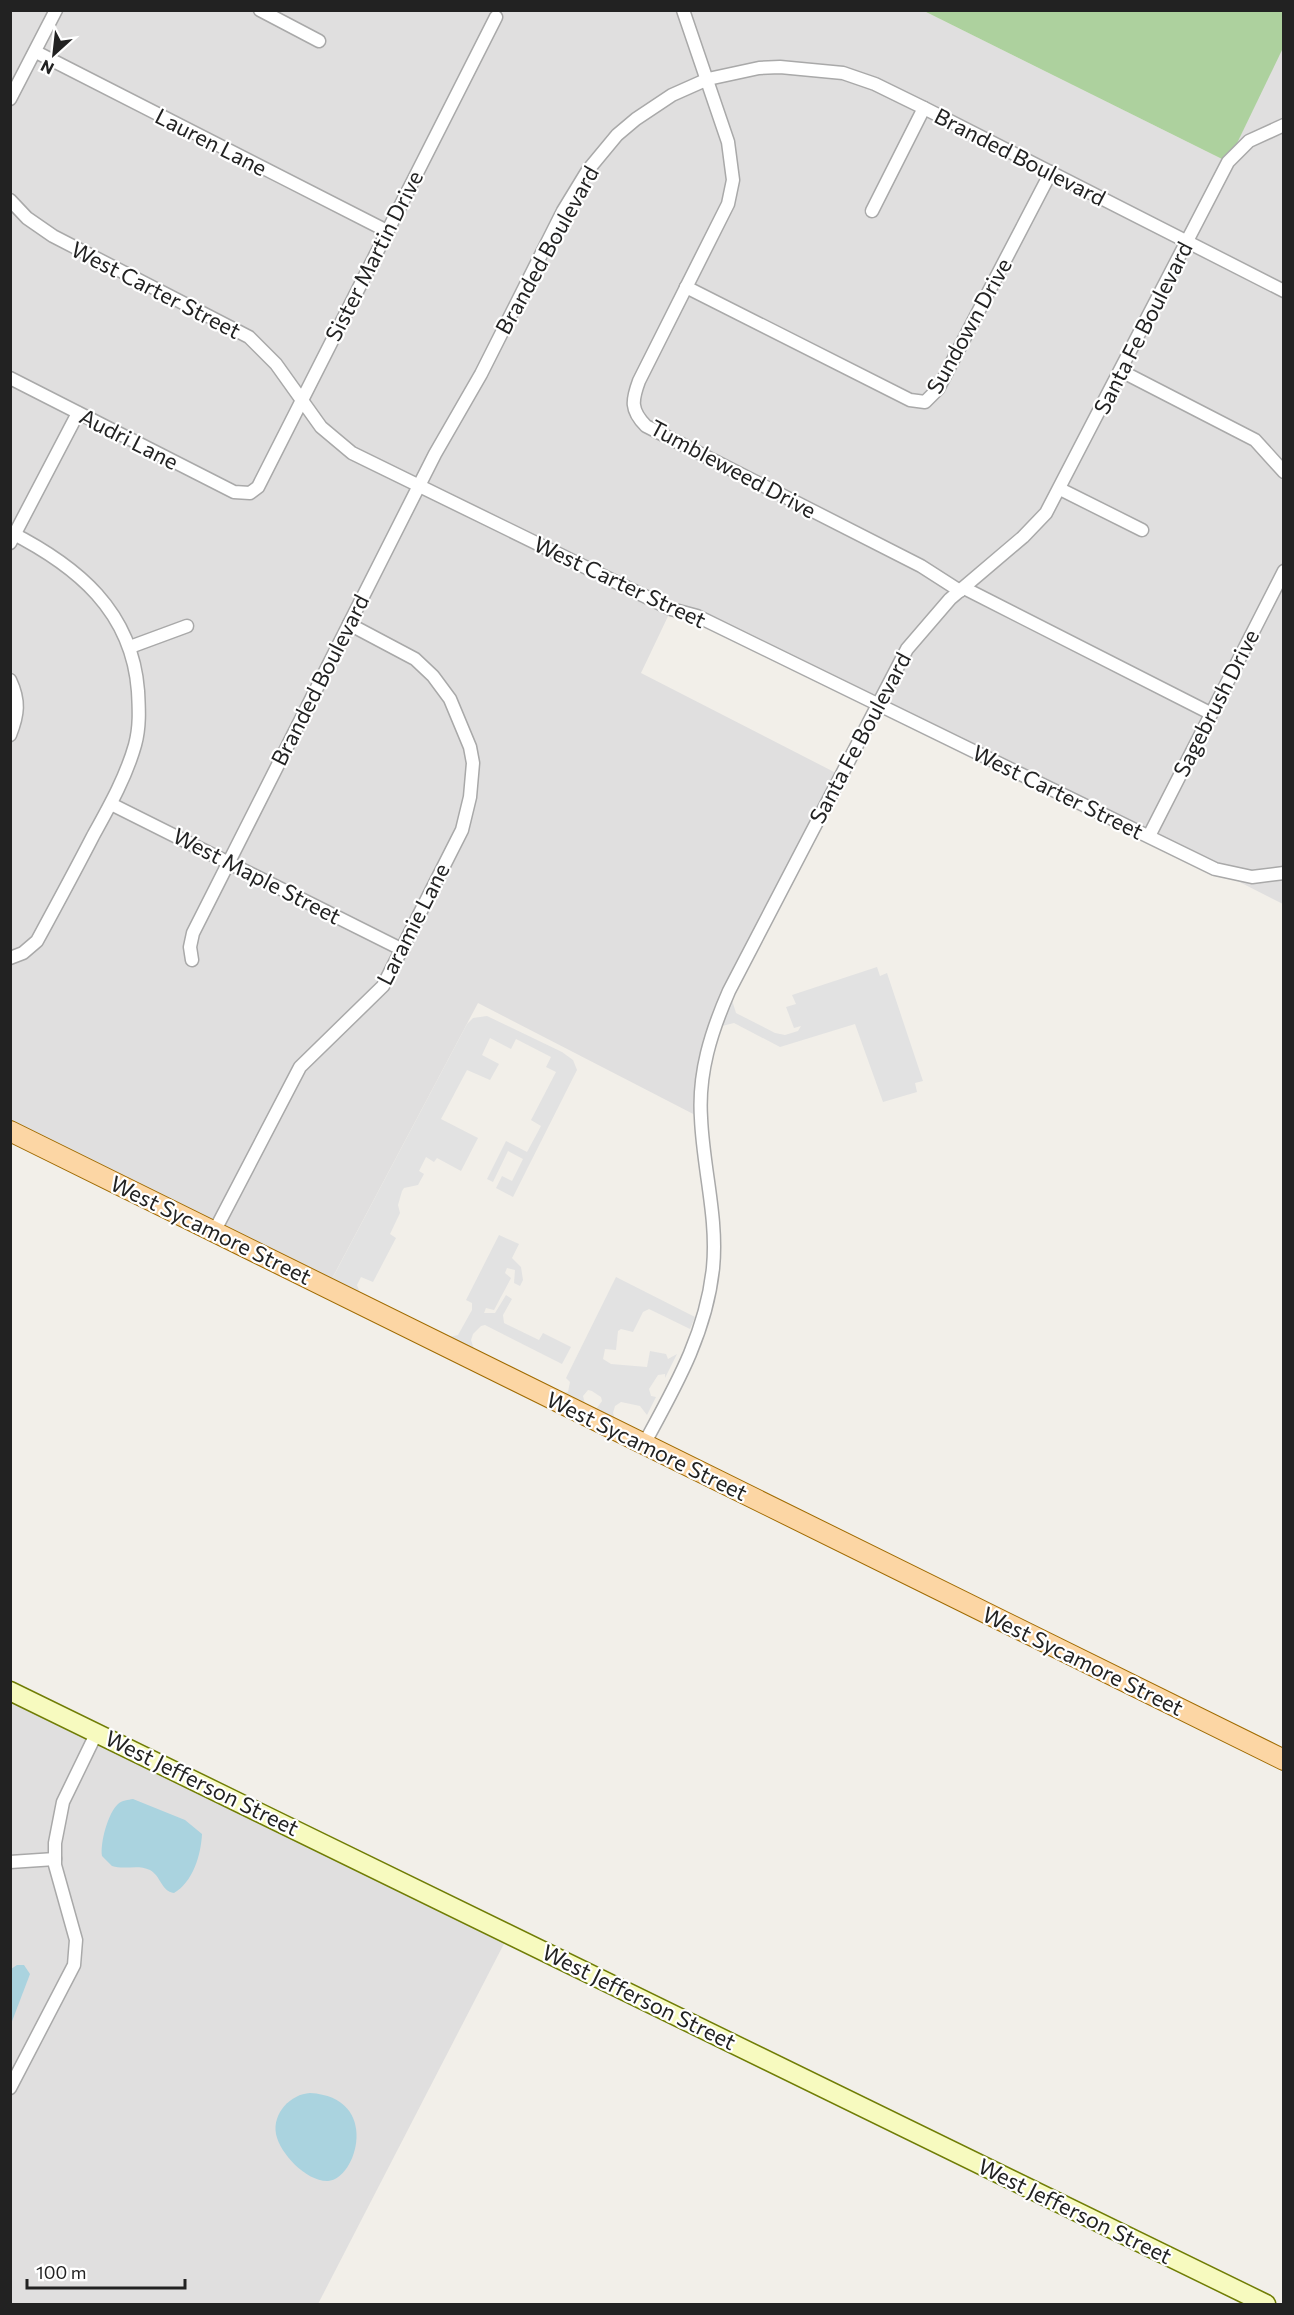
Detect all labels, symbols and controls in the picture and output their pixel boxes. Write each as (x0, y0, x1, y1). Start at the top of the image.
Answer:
north arrow (24, 24, 84, 84)
text: N (37, 57, 57, 79)
street label: Lauren Lane (151, 102, 272, 181)
street label: Branded Boulevard (930, 102, 1110, 211)
street label: Branded Boulevard (489, 161, 604, 339)
street label: Sister Martin Drive (319, 166, 428, 346)
street label: West Carter Street (67, 235, 246, 344)
street label: Santa Fe Boulevard (1087, 237, 1198, 419)
street label: Sundown Drive (920, 253, 1017, 398)
street label: Audri Lane (75, 402, 183, 475)
street label: Tumbleweed Drive (646, 413, 821, 524)
street label: West Carter Street (530, 530, 711, 633)
street label: Branded Boulevard (265, 590, 374, 770)
street label: Sagebrush Drive (1167, 625, 1264, 781)
street label: Santa Fe Boulevard (803, 648, 916, 828)
street label: West Carter Street (968, 738, 1148, 845)
street label: West Maple Street (169, 822, 346, 929)
street label: Laramie Lane (370, 858, 455, 989)
street label: West Sycamore Street (106, 1169, 316, 1290)
street label: West Sycamore Street (542, 1385, 752, 1506)
street label: West Sycamore Street (978, 1600, 1188, 1721)
street label: West Jefferson Street (101, 1724, 303, 1841)
street label: West Jefferson Street (538, 1938, 740, 2055)
street label: West Jefferson Street (974, 2152, 1176, 2269)
scale bar (27, 2252, 184, 2290)
text: 100 m (36, 2261, 86, 2283)

